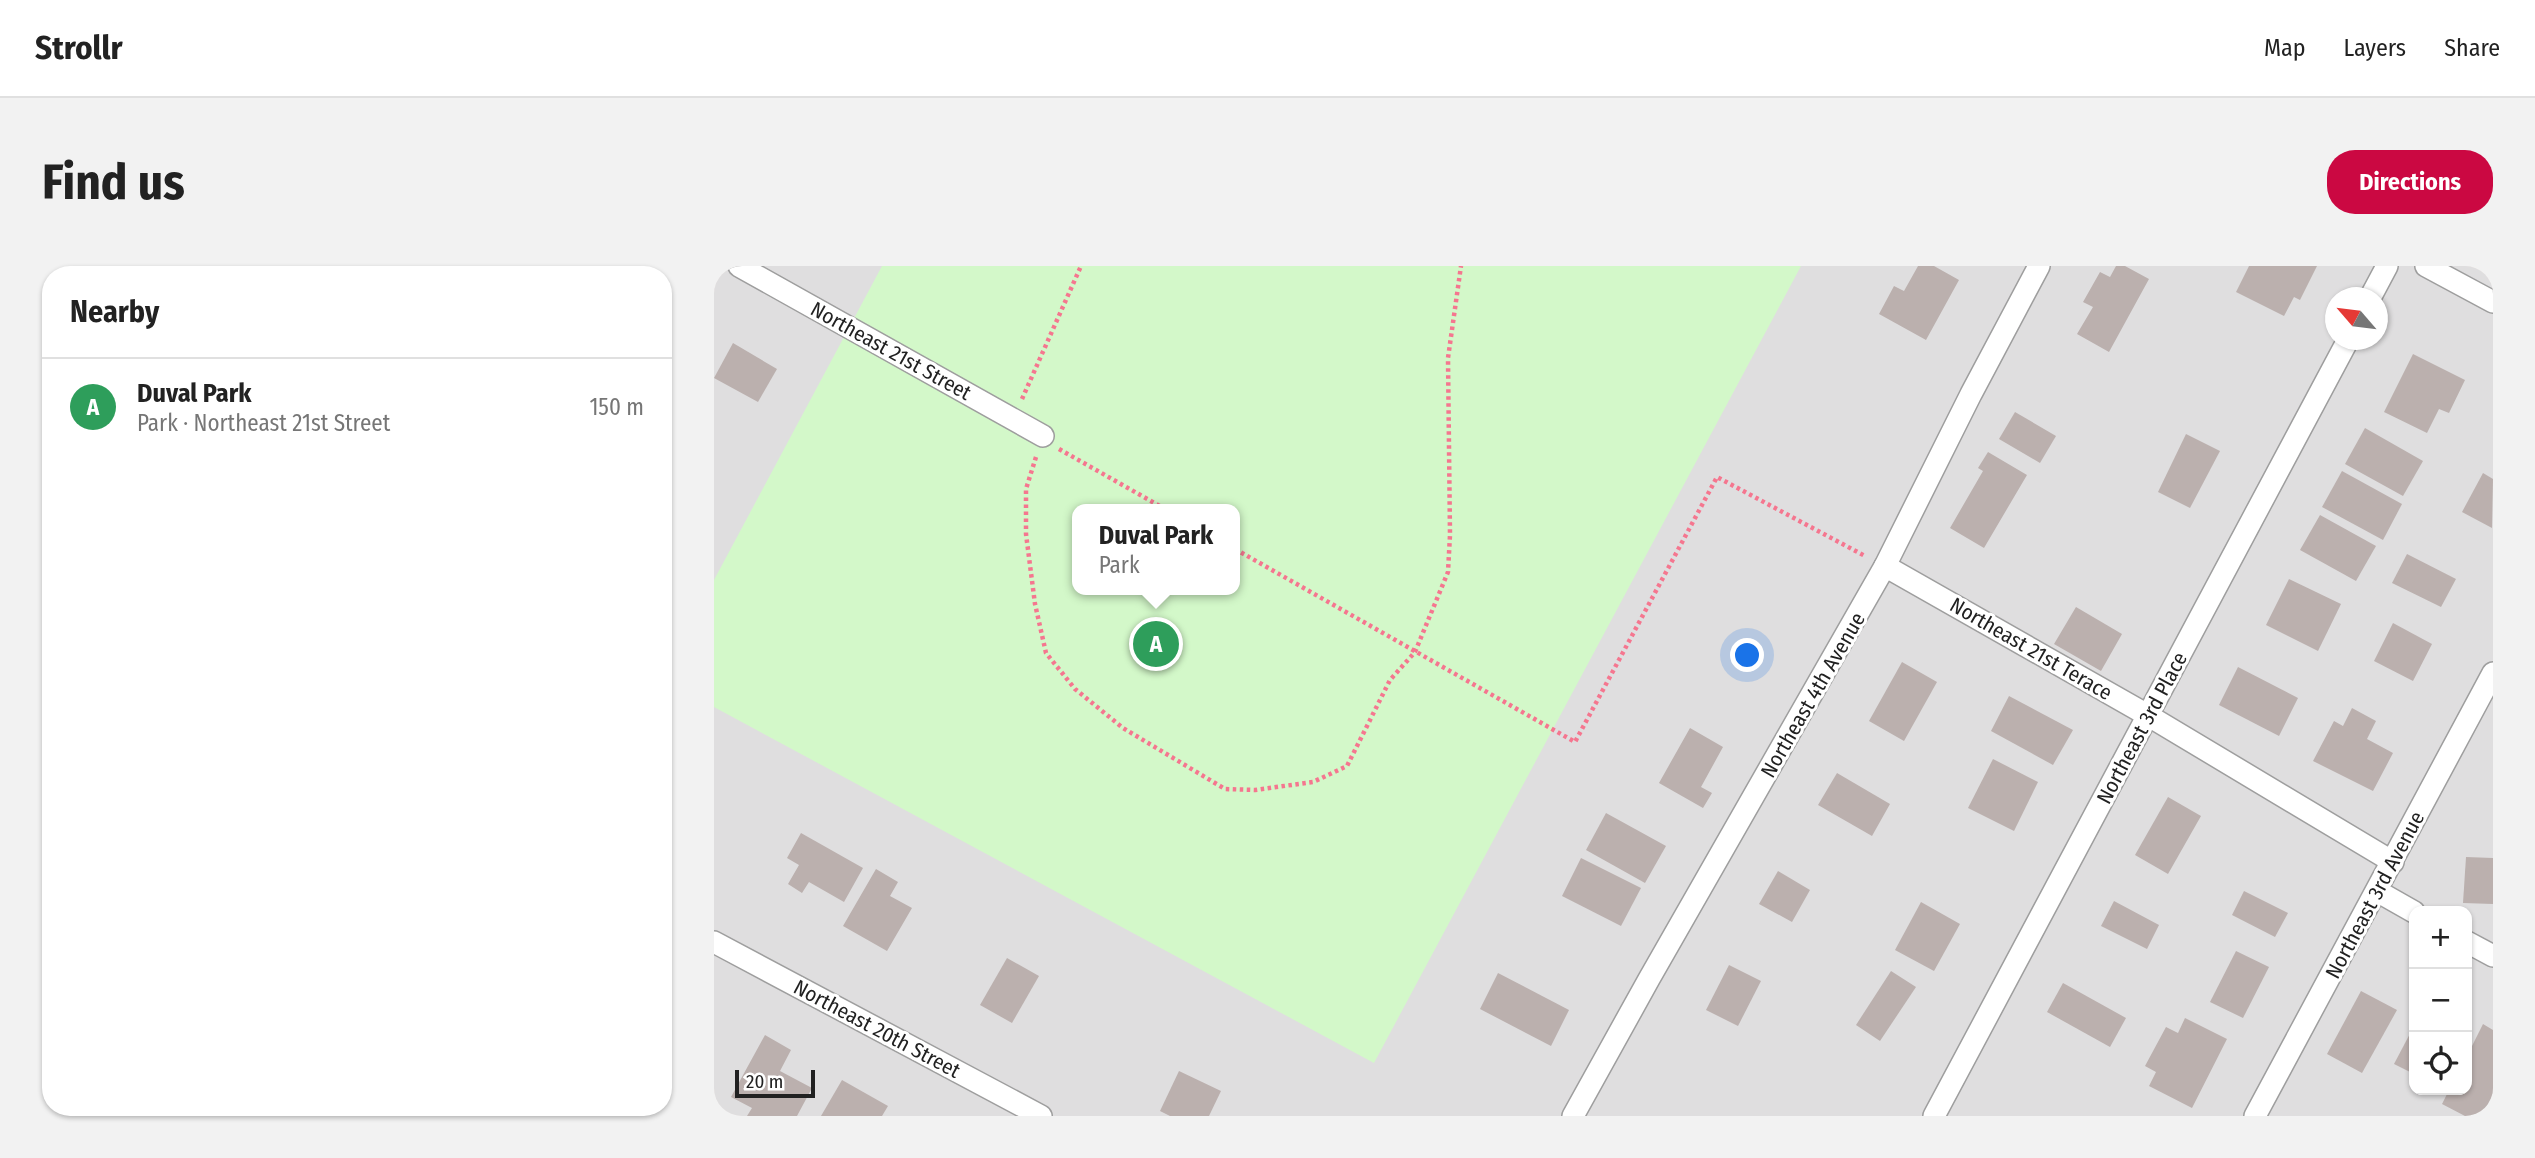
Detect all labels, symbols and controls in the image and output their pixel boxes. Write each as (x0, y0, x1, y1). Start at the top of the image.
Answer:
text: Strollr (35, 28, 123, 68)
text: Map (2264, 34, 2306, 62)
text: Layers (2344, 34, 2406, 62)
text: Share (2444, 34, 2500, 62)
button: Directions (2327, 150, 2493, 214)
text: Find us (42, 153, 185, 212)
north arrow (2325, 287, 2388, 350)
text: Nearby (70, 294, 159, 330)
street label: Northeast 21st Street (806, 296, 976, 406)
text: Duval Park (137, 378, 251, 409)
text: A (87, 393, 99, 421)
text: 150 m (589, 393, 644, 421)
text: Park · Northeast 21st Street (137, 409, 390, 437)
popup (1072, 504, 1240, 595)
text: Duval Park (1099, 520, 1213, 551)
text: Park (1099, 551, 1140, 579)
street label: Northeast 21st Terace (1945, 592, 2117, 706)
street label: Northeast 4th Avenue (1755, 608, 1871, 782)
pin: A (1133, 618, 1179, 670)
your location (1730, 638, 1764, 672)
street label: Northeast 3rd Place (2091, 648, 2193, 808)
street label: Northeast 3rd Avenue (2320, 807, 2430, 983)
map controls (2409, 906, 2472, 1095)
button: + (2409, 906, 2472, 969)
button: − (2409, 969, 2472, 1032)
street label: Northeast 20th Street (789, 974, 965, 1084)
button: locate (2409, 1032, 2472, 1095)
scale bar (735, 1067, 816, 1099)
text: 20 m (746, 1070, 783, 1093)

